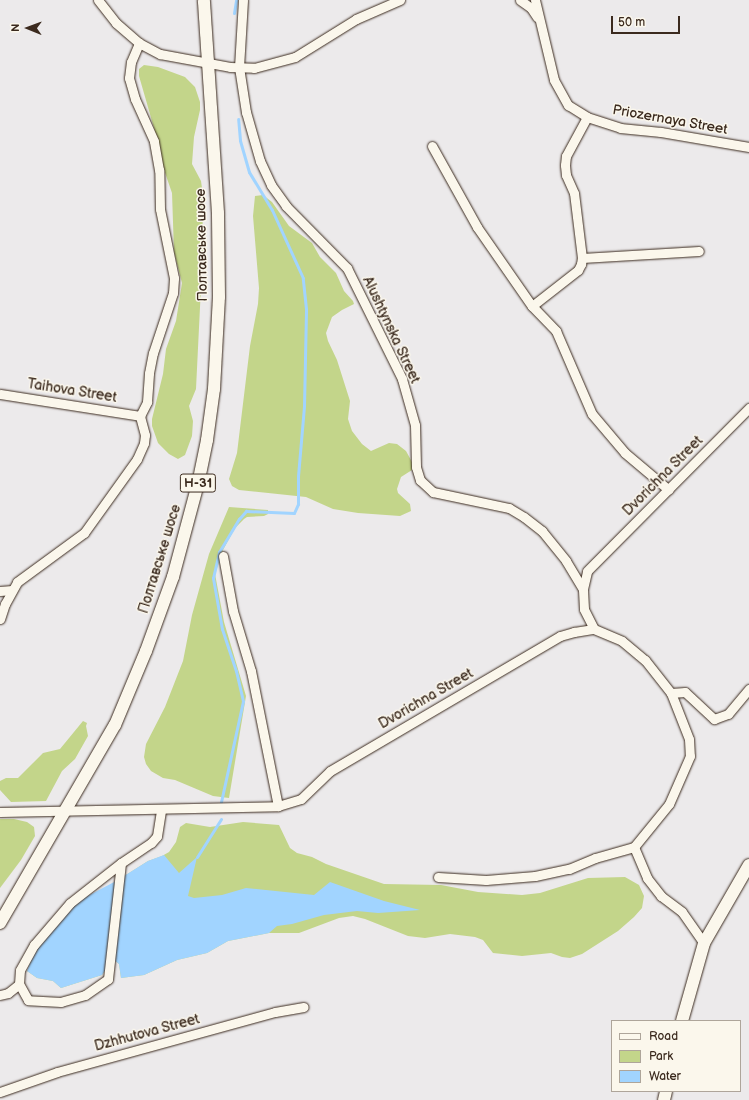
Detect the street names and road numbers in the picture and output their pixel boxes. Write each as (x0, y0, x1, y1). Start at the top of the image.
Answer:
street label: Priozernaya Street (611, 102, 729, 138)
street label: Полтавське шосе (193, 188, 211, 302)
street label: Alushtynska Street (359, 274, 423, 386)
street label: Taihova Street (26, 376, 118, 406)
street label: Dvorichna Street (619, 432, 707, 520)
road number: Н-31 (179, 472, 217, 494)
street label: Полтавське шосе (135, 502, 185, 616)
street label: Dvorichna Street (376, 665, 476, 733)
street label: Dzhhutova Street (92, 1011, 202, 1055)

